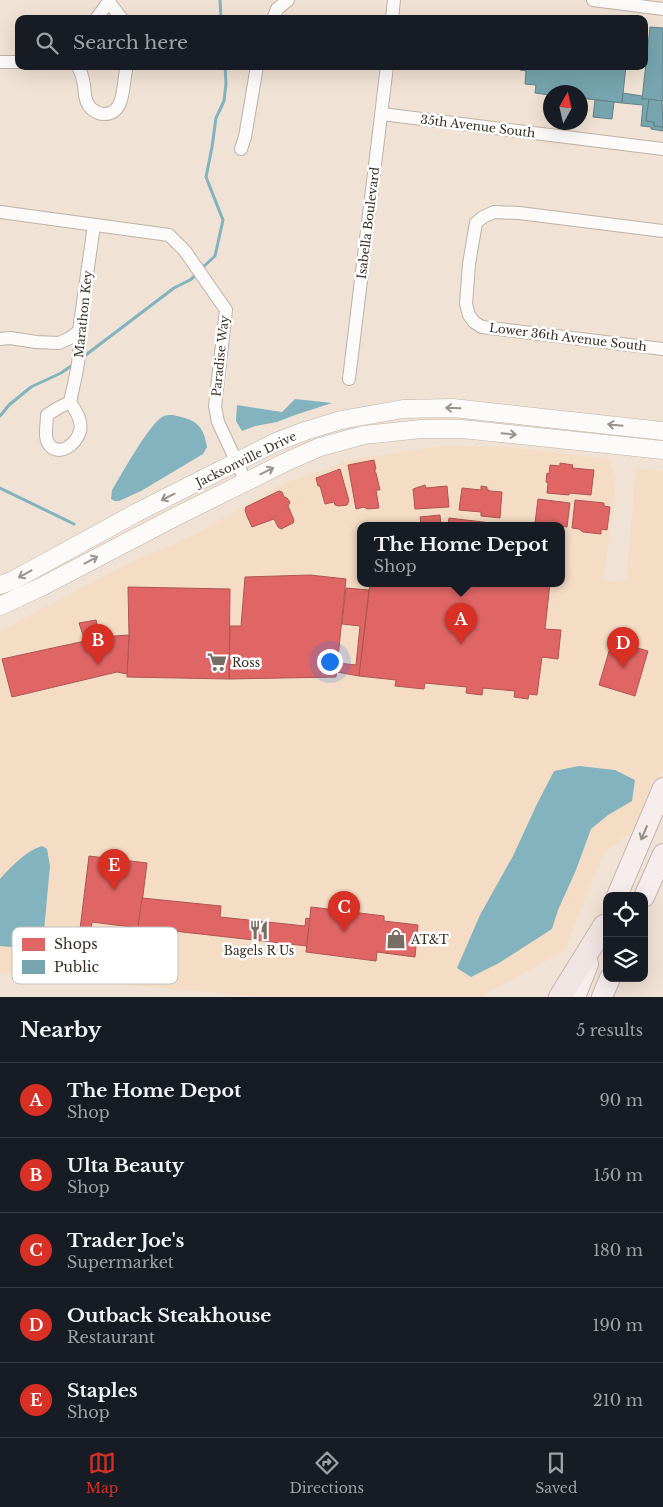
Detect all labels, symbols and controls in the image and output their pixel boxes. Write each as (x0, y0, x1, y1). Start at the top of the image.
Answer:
search box (15, 15, 648, 70)
icon: search (33, 29, 61, 57)
text: Search here (73, 31, 188, 54)
north arrow (543, 85, 588, 130)
street label: 35th Avenue South (420, 112, 536, 140)
street label: Isabella Boulevard (354, 166, 382, 280)
street label: Marathon Key (71, 269, 95, 359)
street label: Paradise Way (208, 314, 232, 397)
street label: Lower 36th Avenue South (488, 320, 648, 354)
one-way arrow (445, 404, 461, 413)
one-way arrow (607, 420, 623, 430)
street label: Jacksonville Drive (191, 428, 299, 491)
one-way arrow (501, 429, 517, 439)
one-way arrow (259, 466, 274, 475)
one-way arrow (161, 492, 176, 502)
popup (357, 522, 565, 587)
text: The Home Depot (374, 533, 548, 556)
one-way arrow (83, 555, 98, 565)
text: Shop (374, 556, 417, 576)
one-way arrow (18, 569, 33, 579)
pin: A (445, 603, 477, 644)
pin: B (82, 624, 114, 665)
pin: D (607, 627, 639, 668)
your location (317, 649, 343, 675)
supermarket icon: Ross (206, 651, 228, 673)
place label: Ross (232, 655, 260, 670)
one-way arrow (639, 825, 648, 840)
pin: E (98, 849, 130, 890)
pin: C (328, 891, 360, 932)
map controls (603, 892, 648, 982)
button: locate (603, 892, 648, 937)
restaurant icon: Bagels R Us (248, 919, 270, 941)
legend (12, 927, 178, 984)
shop icon: AT&T (385, 928, 407, 950)
place label: AT&T (410, 932, 449, 947)
text: Shops (54, 935, 98, 953)
button: layers (603, 937, 648, 982)
place label: Bagels R Us (224, 943, 294, 958)
text: Public (54, 958, 99, 976)
text: Nearby (20, 1017, 101, 1043)
text: 5 results (576, 1020, 643, 1040)
text: The Home Depot (67, 1079, 241, 1102)
text: A (30, 1090, 42, 1110)
text: 90 m (600, 1090, 643, 1110)
text: Shop (67, 1102, 110, 1122)
text: Ulta Beauty (67, 1154, 184, 1177)
text: B (30, 1165, 42, 1185)
text: 150 m (594, 1165, 643, 1185)
text: Shop (67, 1177, 110, 1197)
text: Trader Joe's (67, 1229, 184, 1252)
text: C (29, 1240, 43, 1260)
text: 180 m (593, 1240, 643, 1260)
text: Supermarket (67, 1252, 174, 1272)
text: Outback Steakhouse (67, 1304, 271, 1327)
text: D (29, 1315, 43, 1335)
text: 190 m (592, 1315, 643, 1335)
text: Restaurant (67, 1327, 155, 1347)
text: Staples (67, 1379, 138, 1402)
text: E (30, 1390, 42, 1410)
text: 210 m (593, 1390, 643, 1410)
text: Shop (67, 1402, 110, 1422)
tab: Map (86, 1449, 118, 1497)
tab: Directions (289, 1449, 364, 1497)
tab: Saved (535, 1449, 577, 1497)

